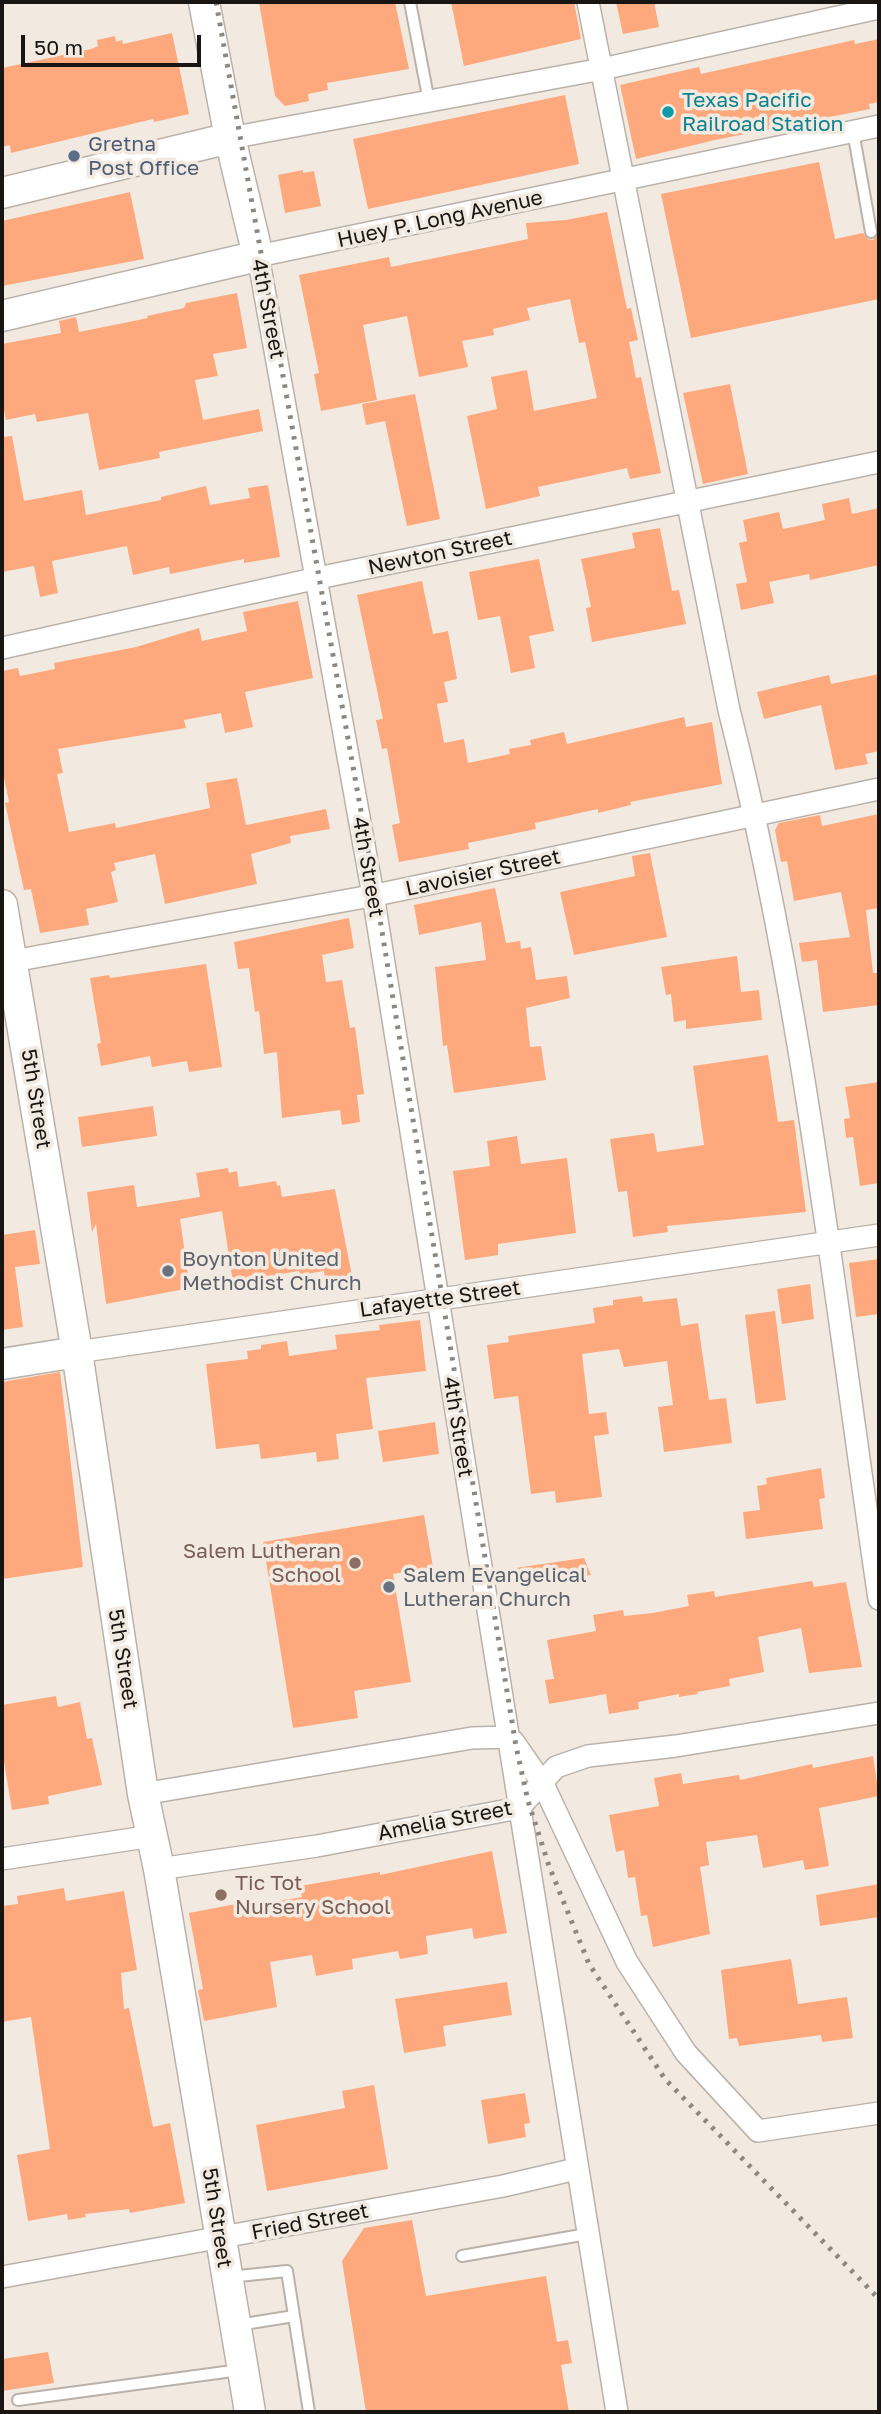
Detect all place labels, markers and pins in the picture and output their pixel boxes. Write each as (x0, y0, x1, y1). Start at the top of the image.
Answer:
place label: Texas Pacific Railroad Station (682, 87, 844, 137)
marker: Texas Pacific Railroad Station (660, 104, 676, 120)
place label: Gretna Post Office (88, 131, 199, 181)
marker: Gretna Post Office (66, 148, 82, 164)
place label: Boynton United Methodist Church (182, 1246, 362, 1296)
marker: Boynton United Methodist Church (160, 1263, 176, 1279)
place label: Salem Lutheran School (183, 1538, 341, 1588)
marker: Salem Lutheran School (347, 1555, 363, 1571)
place label: Salem Evangelical Lutheran Church (403, 1562, 587, 1612)
marker: Salem Evangelical Lutheran Church (381, 1579, 397, 1595)
place label: Tic Tot Nursery School (235, 1870, 391, 1920)
marker: Tic Tot Nursery School (213, 1887, 229, 1903)

